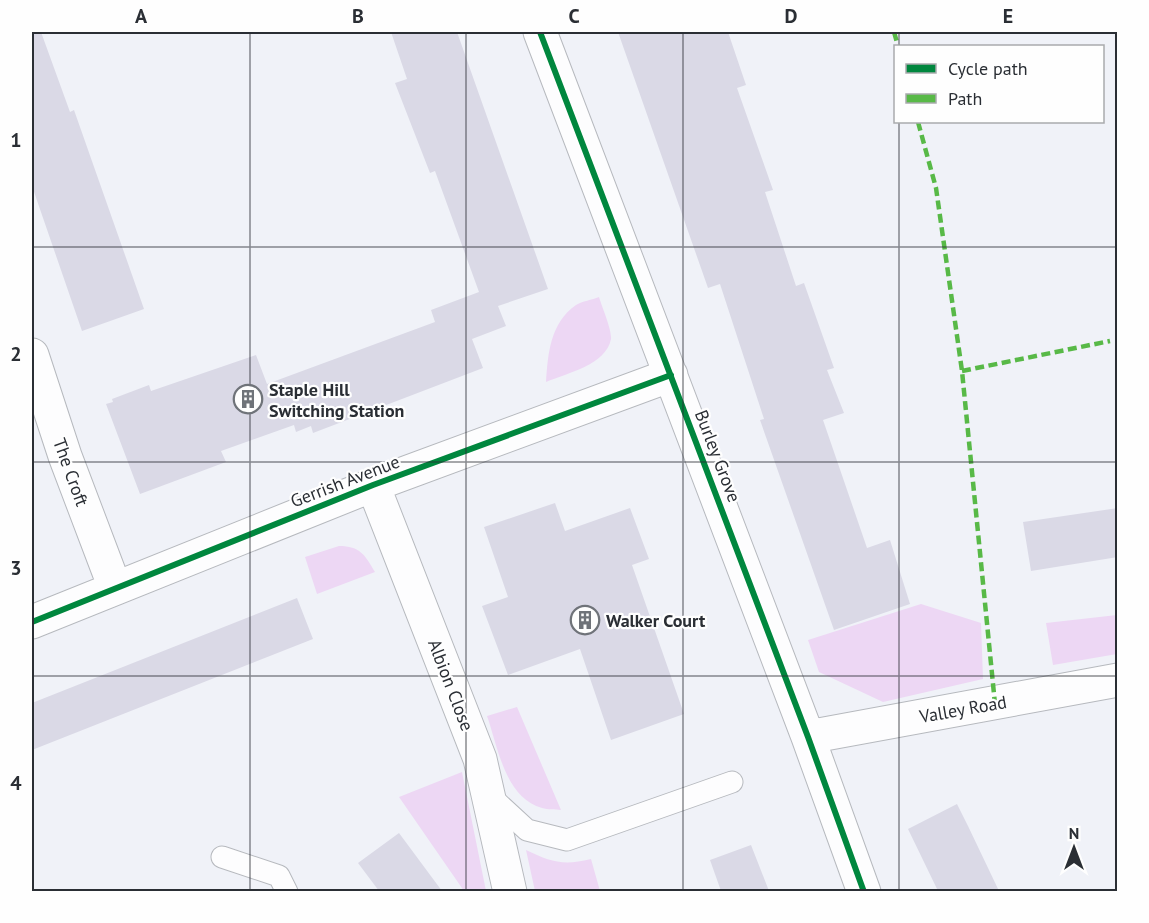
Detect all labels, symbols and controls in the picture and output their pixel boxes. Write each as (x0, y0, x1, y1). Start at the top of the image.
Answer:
text: A (135, 3, 148, 29)
text: B (352, 3, 364, 29)
text: C (568, 3, 580, 29)
text: D (785, 3, 798, 29)
text: E (1003, 3, 1013, 29)
legend (894, 45, 1104, 123)
text: Cycle path (948, 57, 1028, 80)
text: Path (948, 87, 982, 110)
text: 1 (10, 127, 22, 153)
text: 2 (10, 341, 22, 367)
place label: Staple Hill Switching Station (269, 378, 404, 422)
building icon: Staple Hill Switching Station (232, 383, 264, 415)
street label: Burley Grove (690, 407, 746, 505)
street label: The Croft (48, 435, 94, 509)
street label: Gerrish Avenue (287, 450, 403, 512)
text: 3 (10, 555, 22, 581)
building icon: Walker Court (569, 604, 601, 636)
place label: Walker Court (606, 609, 706, 632)
street label: Albion Close (423, 636, 479, 734)
street label: Valley Road (917, 690, 1008, 728)
text: 4 (10, 770, 22, 796)
north arrow (1044, 818, 1104, 878)
text: N (1069, 823, 1079, 843)

